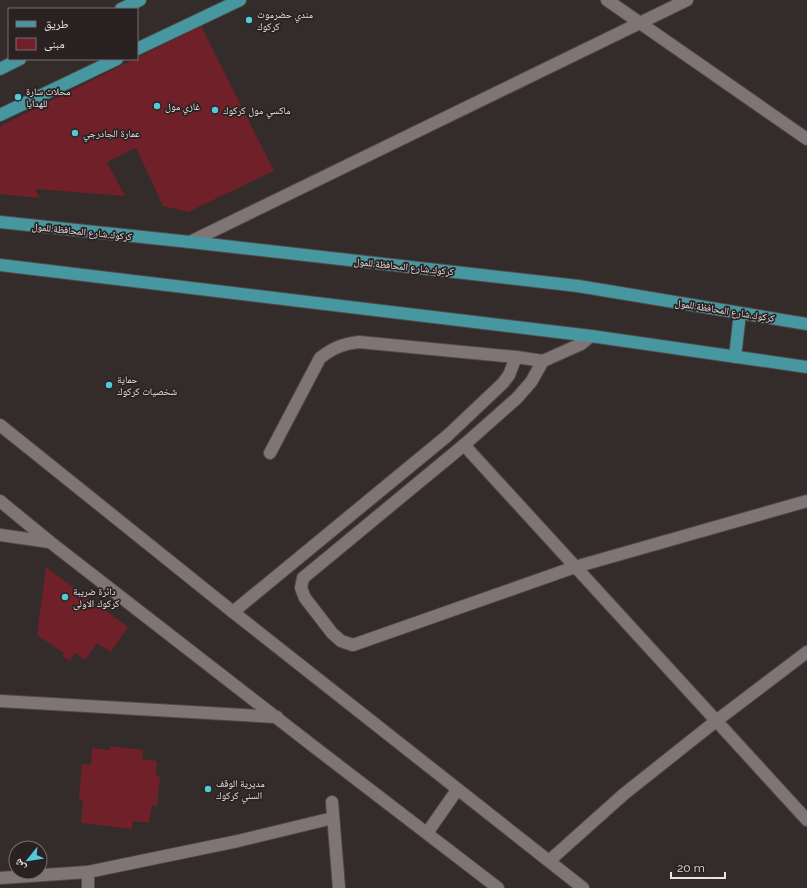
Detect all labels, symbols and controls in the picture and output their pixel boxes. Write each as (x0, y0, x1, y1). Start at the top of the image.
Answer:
legend (8, 8, 138, 60)
place label: مندي حضرموت كركوك (257, 9, 314, 32)
marker: مندي حضرموت كركوك (244, 15, 254, 25)
text: طريق (44, 17, 69, 31)
text: مبنى (44, 37, 65, 51)
place label: محلات سارة للهدايا (26, 86, 71, 109)
marker: محلات سارة للهدايا (13, 92, 23, 102)
marker: غازي مول (152, 101, 162, 111)
place label: غازي مول (165, 101, 200, 115)
marker: ماكسي مول كركوك (210, 105, 220, 115)
place label: ماكسي مول كركوك (223, 105, 291, 119)
marker: عمارة الجادرجي (70, 128, 80, 138)
place label: عمارة الجادرجي (83, 128, 140, 142)
street label: كركوك,شارع المحافظة,للمول (31, 221, 133, 243)
street label: كركوك,شارع المحافظة,للمول (353, 256, 455, 278)
street label: كركوك,شارع المحافظة,للمول (674, 297, 776, 325)
place label: حماية شخصيات كركوك (117, 374, 177, 397)
marker: حماية شخصيات كركوك (104, 380, 114, 390)
place label: دائرة ضريبة كركوك الاولى (73, 586, 119, 610)
marker: دائرة ضريبة كركوك الاولى (60, 592, 70, 602)
place label: مديرية الوقف السني كركوك (216, 778, 265, 804)
marker: مديرية الوقف السني كركوك (203, 784, 213, 794)
north arrow (8, 840, 48, 880)
scale bar (671, 854, 725, 880)
text: ش (11, 856, 29, 873)
text: 20 m (677, 861, 705, 875)

